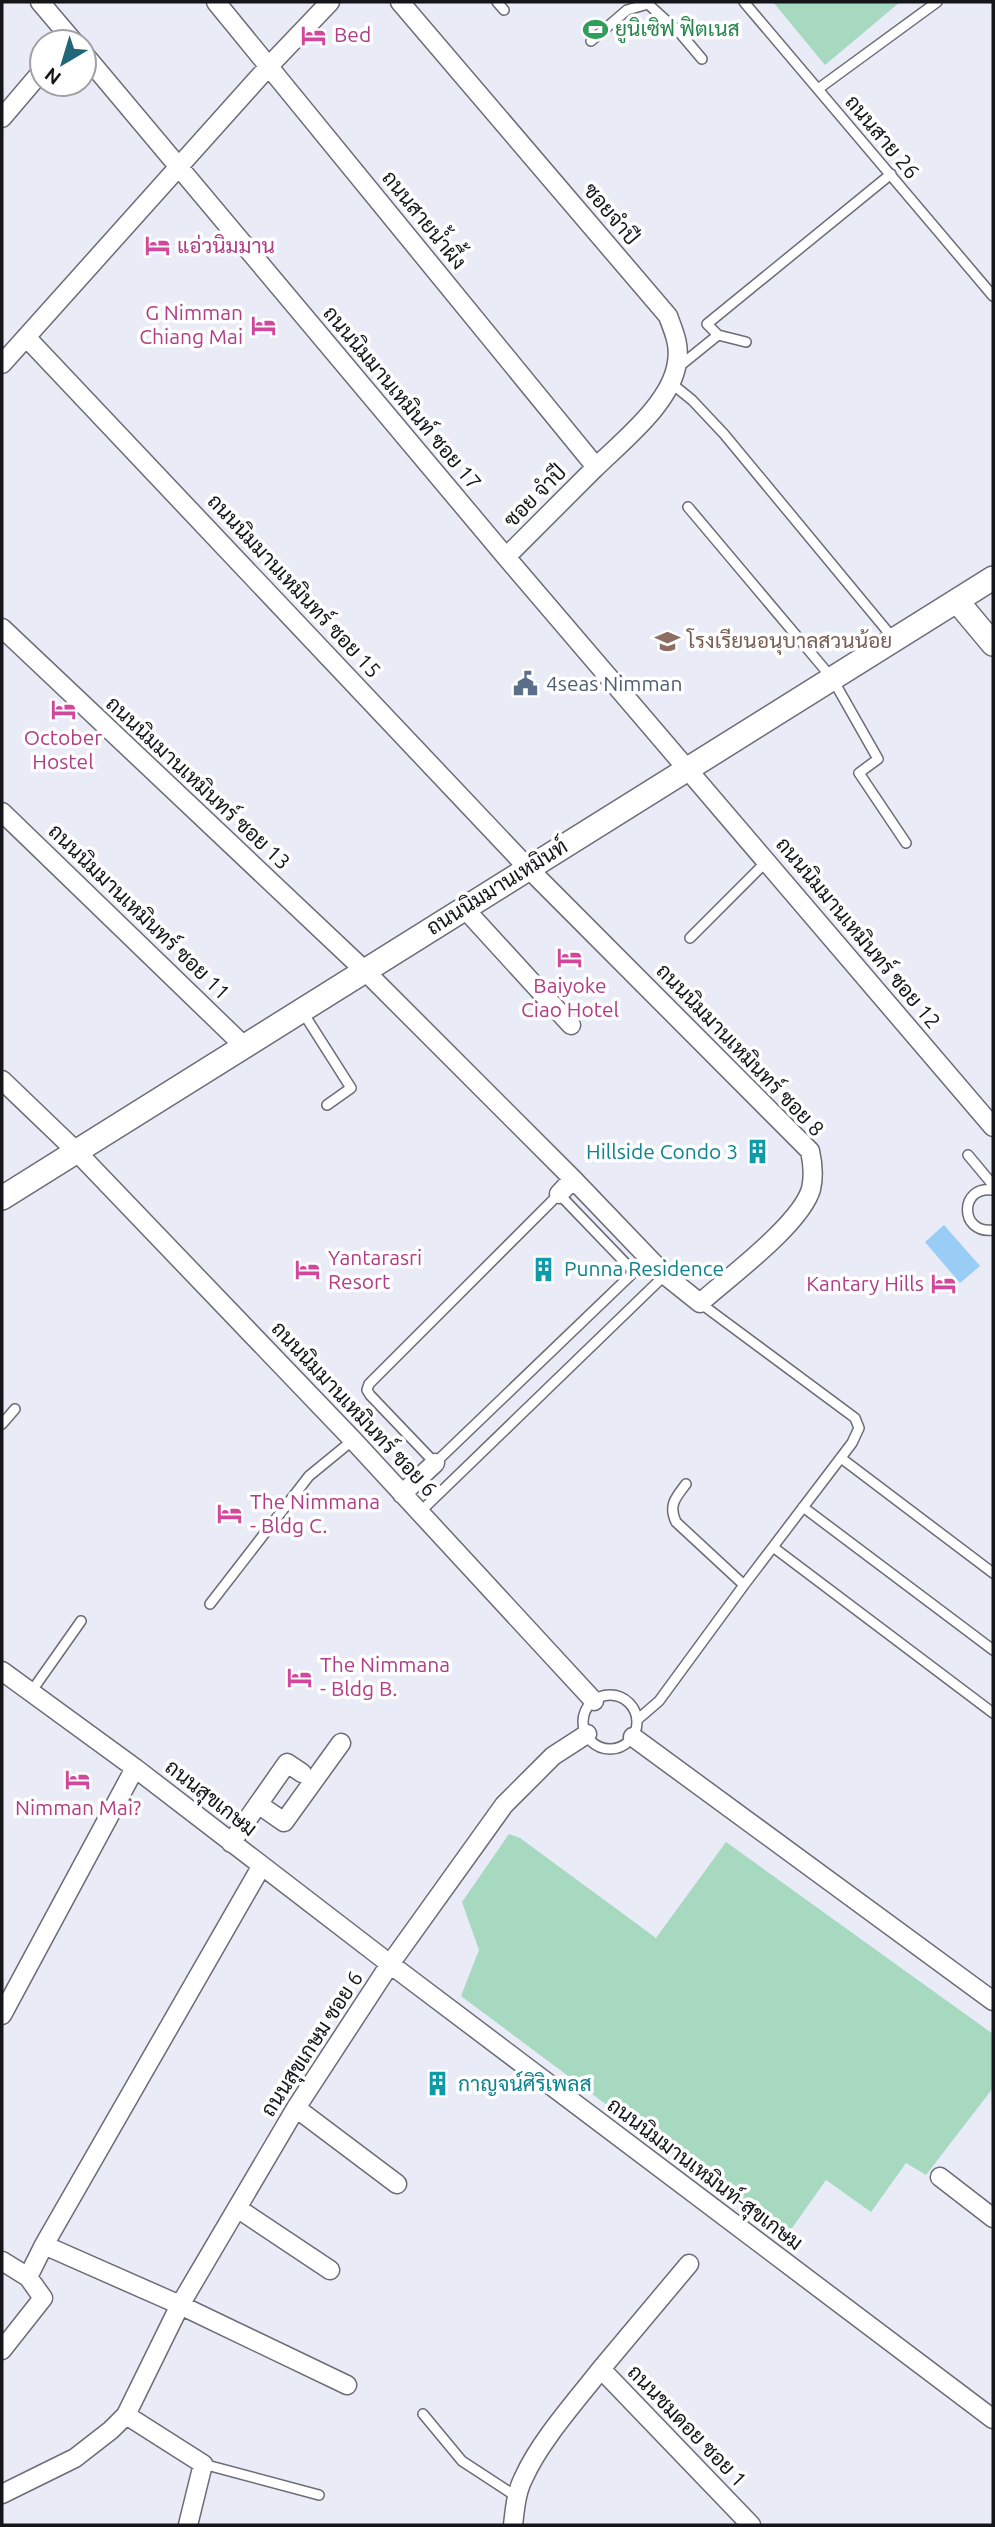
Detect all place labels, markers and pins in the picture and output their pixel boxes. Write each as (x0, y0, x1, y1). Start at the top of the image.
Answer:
sports icon: ยูนิเซิฟ ฟิตเนส (581, 15, 609, 43)
place label: ยูนิเซิฟ ฟิตเนส (615, 16, 740, 44)
hotel icon: Bed (300, 21, 328, 49)
place label: Bed (334, 22, 371, 46)
hotel icon: แอ่วนิมมาน (143, 232, 171, 260)
place label: แอ่วนิมมาน (177, 233, 275, 257)
place label: G Nimman Chiang Mai (139, 300, 243, 348)
hotel icon: G Nimman Chiang Mai (249, 311, 277, 339)
school or university icon: โรงเรียนอนุบาลสวนน้อย (653, 627, 681, 655)
place label: โรงเรียนอนุบาลสวนน้อย (686, 628, 892, 655)
public building icon: 4seas Nimman (512, 670, 540, 698)
place label: 4seas Nimman (546, 671, 682, 695)
hotel icon: October Hostel (49, 695, 77, 723)
place label: October Hostel (24, 725, 102, 773)
hotel icon: Baiyoke Ciao Hotel (556, 943, 584, 971)
place label: Baiyoke Ciao Hotel (521, 973, 619, 1021)
building icon: Hillside Condo 3 (744, 1138, 772, 1166)
place label: Hillside Condo 3 (586, 1139, 738, 1163)
place label: Yantarasri Resort (328, 1245, 422, 1293)
building icon: Punna Residence (530, 1255, 558, 1283)
hotel icon: Yantarasri Resort (294, 1256, 322, 1284)
place label: Punna Residence (564, 1256, 724, 1280)
hotel icon: Kantary Hills (930, 1270, 958, 1298)
place label: Kantary Hills (806, 1271, 924, 1295)
place label: The Nimmana - Bldg C. (250, 1489, 380, 1537)
hotel icon: The Nimmana - Bldg C. (216, 1500, 244, 1528)
place label: The Nimmana - Bldg B. (320, 1652, 450, 1700)
hotel icon: The Nimmana - Bldg B. (286, 1663, 314, 1691)
hotel icon: Nimman Mai? (64, 1765, 92, 1793)
place label: Nimman Mai? (15, 1795, 141, 1819)
building icon: กาญจน์ศิริเพลส (424, 2070, 452, 2098)
place label: กาญจน์ศิริเพลส (458, 2070, 592, 2096)

